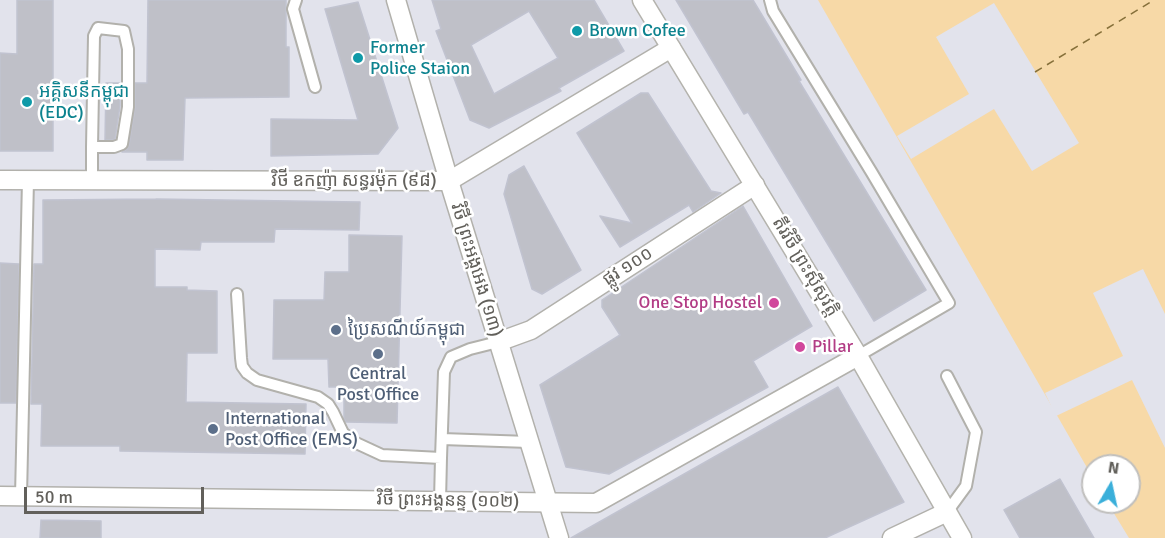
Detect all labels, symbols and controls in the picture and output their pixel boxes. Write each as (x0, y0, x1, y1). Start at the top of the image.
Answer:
place label: Brown Cofee (589, 20, 686, 42)
marker: Brown Cofee (570, 24, 584, 38)
place label: Former Police Staion (370, 37, 470, 80)
marker: Former Police Staion (351, 51, 365, 65)
place label: អគ្គិសនីកម្ពុជា (EDC) (39, 81, 129, 124)
marker: អគ្គិសនីកម្ពុជា (EDC) (20, 95, 34, 109)
street label: វិថី ឧកញ៉ា សន្ធរម៉ុក (៩៨) (271, 170, 437, 192)
street label: វិថី ព្រះអង្គអេង (១៣) (445, 201, 507, 339)
street label: តីរវិថី ព្រះស៊ីសុវត្តិ (767, 213, 843, 321)
street label: ផ្លូវ ១០០ (599, 243, 657, 291)
place label: One Stop Hostel (639, 292, 762, 314)
marker: One Stop Hostel (767, 296, 781, 310)
place label: ប្រៃសណីយ៍កម្ពុជា (348, 319, 465, 341)
marker: ប្រៃសណីយ៍កម្ពុជា (329, 323, 343, 337)
place label: Pillar (812, 336, 853, 358)
marker: Pillar (793, 340, 807, 354)
marker: Central Post Office (371, 347, 385, 361)
place label: Central Post Office (337, 363, 419, 406)
place label: International Post Office (EMS) (225, 408, 358, 450)
marker: International Post Office (EMS) (206, 422, 220, 436)
north arrow (1081, 454, 1141, 514)
text: N (1106, 457, 1121, 479)
scale bar (27, 475, 207, 513)
text: 50 m (35, 486, 73, 508)
street label: វិថី ព្រះអង្គនន្ទ (១០២) (376, 489, 520, 513)

